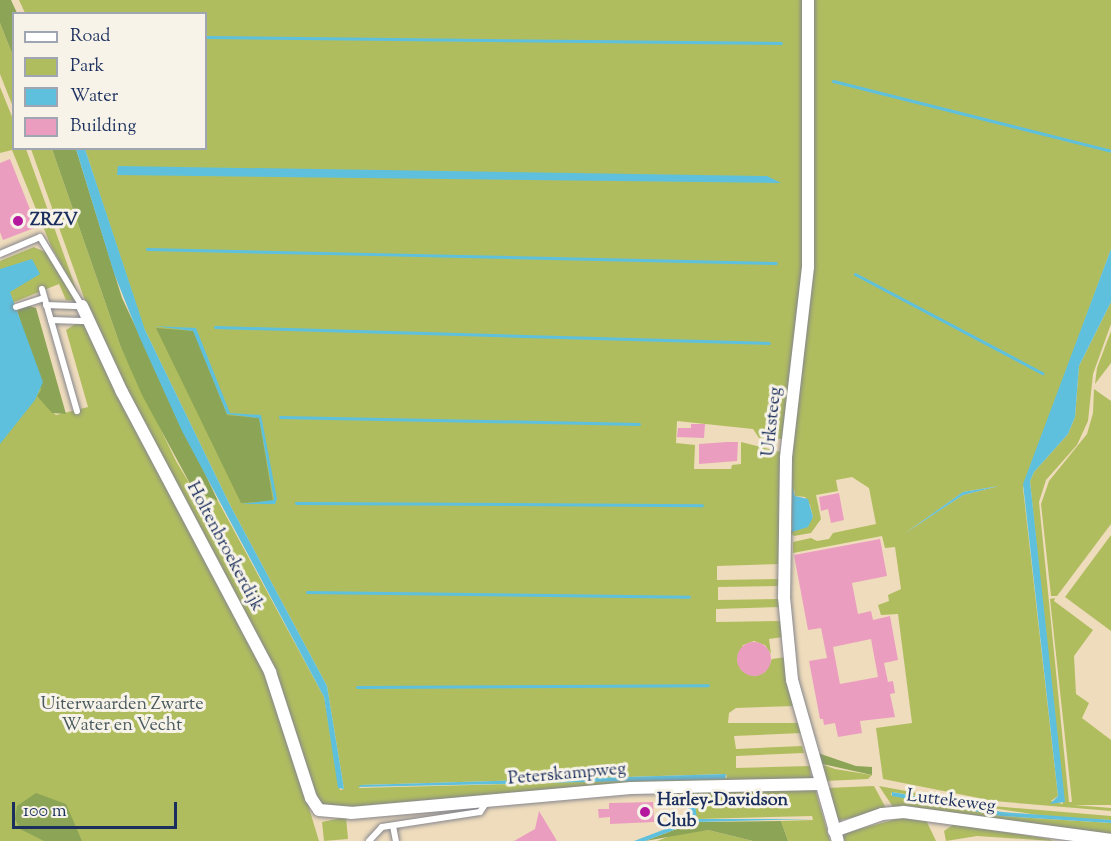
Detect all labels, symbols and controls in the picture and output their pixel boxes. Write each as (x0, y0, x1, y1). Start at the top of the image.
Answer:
legend (12, 12, 207, 150)
text: Road (70, 24, 110, 50)
text: Park (70, 54, 104, 80)
text: Water (70, 84, 118, 110)
text: Building (70, 114, 136, 140)
place label: ZRZV (30, 210, 78, 232)
marker: ZRZV (11, 214, 25, 228)
street label: Urksteeg (759, 386, 787, 458)
street label: Holtenbroekerdijk (181, 479, 267, 615)
park label: Uiterwaarden Zwarte Water en Vecht (40, 695, 204, 738)
street label: Peterskampweg (507, 759, 627, 791)
street label: Luttekeweg (905, 786, 997, 818)
scale bar (15, 790, 180, 828)
place label: Harley-Davidson Club (657, 791, 788, 834)
text: 100 m (23, 799, 67, 825)
marker: Harley-Davidson Club (638, 805, 652, 819)

